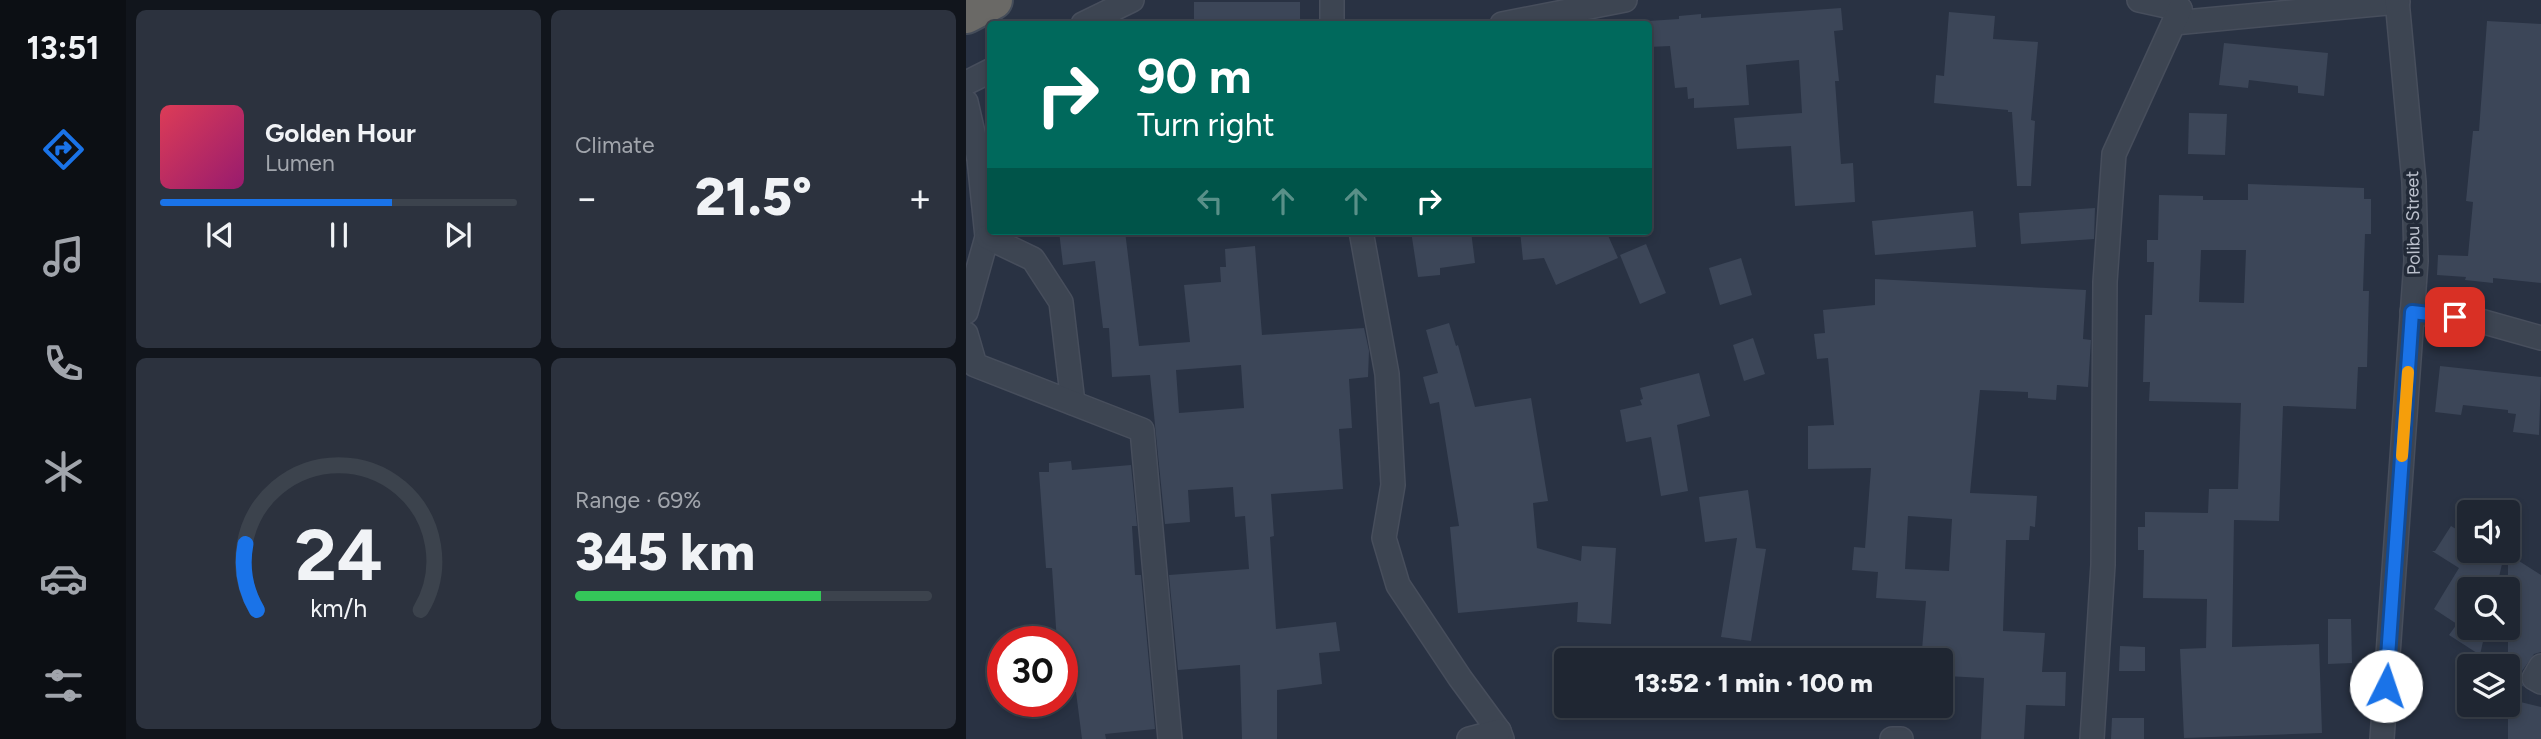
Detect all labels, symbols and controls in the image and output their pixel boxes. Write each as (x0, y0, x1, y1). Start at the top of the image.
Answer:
text: 13:51 (26, 29, 100, 67)
text: 90 m (1137, 46, 1252, 105)
icon: right (1022, 49, 1113, 140)
text: Turn right (1137, 106, 1275, 144)
text: Golden Hour (265, 117, 416, 149)
icon: directions (39, 125, 88, 174)
text: Climate (575, 131, 654, 159)
text: Lumen (265, 149, 335, 177)
text: 21.5° (695, 166, 812, 228)
street label: Polibu Street (2401, 170, 2425, 275)
text: − (575, 175, 599, 221)
text: + (908, 175, 932, 221)
icon: left (1191, 182, 1229, 220)
icon: ahead (1264, 182, 1302, 220)
icon: ahead (1337, 182, 1375, 220)
icon: right (1410, 182, 1448, 220)
icon: previous (201, 216, 239, 254)
icon: pause (320, 216, 358, 254)
icon: next (439, 216, 477, 254)
icon: music (39, 232, 88, 281)
pin (2425, 287, 2485, 347)
icon: arrive (2436, 298, 2474, 336)
icon: phone (39, 339, 88, 388)
icon: climate (39, 447, 88, 496)
text: Range · 69% (575, 486, 701, 514)
map controls (2457, 500, 2520, 717)
button: sound (2457, 500, 2520, 563)
text: 24 (294, 511, 383, 598)
text: 345 km (575, 521, 755, 583)
icon: car (39, 554, 88, 603)
button: search (2457, 577, 2520, 640)
text: km/h (310, 592, 367, 622)
speed limit sign: 30 (987, 626, 1078, 717)
position arrow (2349, 649, 2423, 723)
button: layers (2457, 654, 2520, 717)
icon: filters (39, 661, 88, 710)
text: 13:52 · 1 min · 100 m (1634, 667, 1873, 699)

